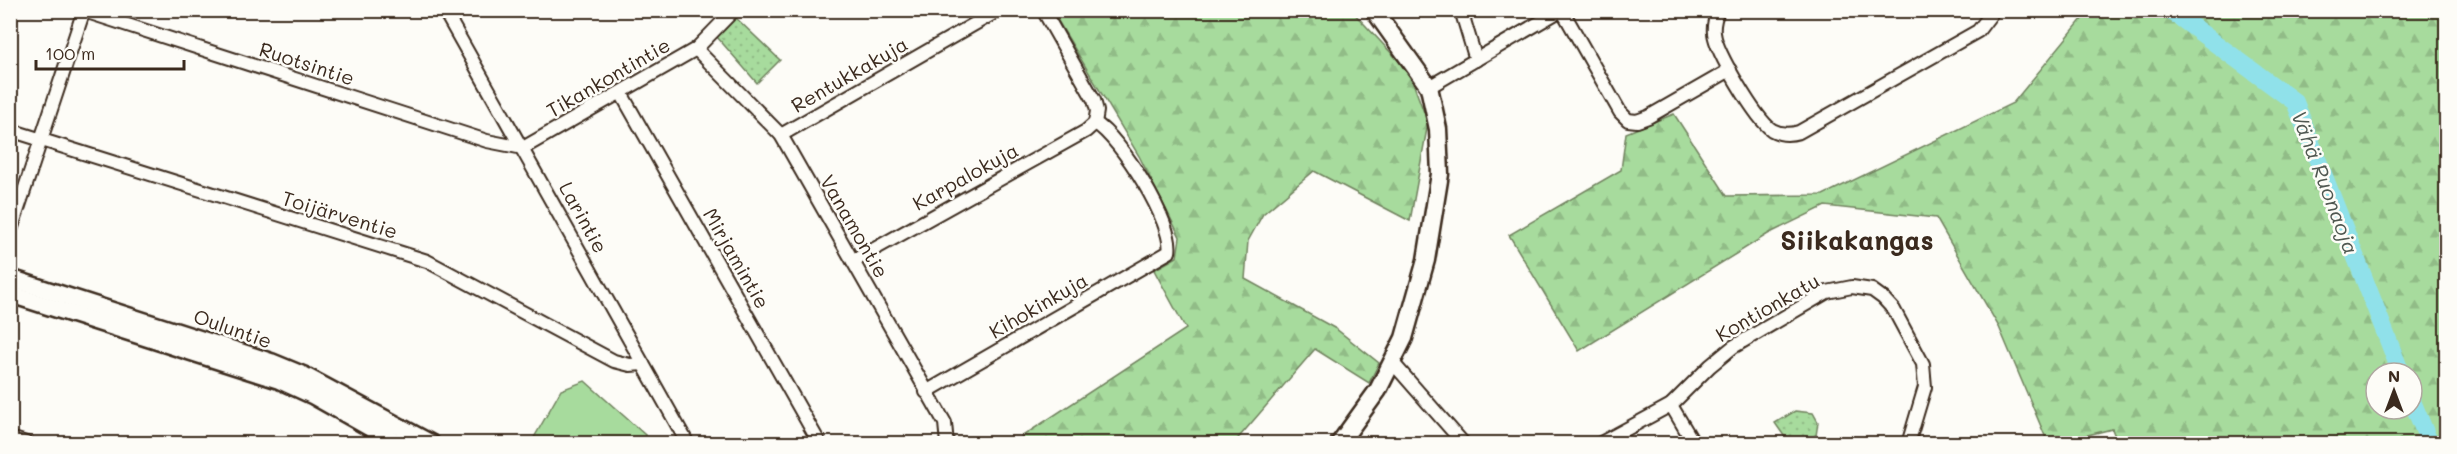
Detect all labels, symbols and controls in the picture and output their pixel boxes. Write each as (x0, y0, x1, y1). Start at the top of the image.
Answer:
street label: Rentukkakuja (786, 30, 912, 118)
street label: Tikankontintie (542, 31, 674, 123)
scale bar (36, 33, 184, 71)
street label: Ruotsintie (256, 35, 358, 91)
text: 100 m (45, 41, 95, 65)
water label: Vähä Ruonaoja (2286, 106, 2366, 258)
street label: Karpalokuja (908, 136, 1022, 216)
street label: Vanamontie (815, 170, 895, 282)
street label: Larintie (554, 177, 614, 257)
street label: Toijärventie (279, 184, 401, 244)
street label: Mirjamintie (698, 203, 776, 313)
district label: Siikakangas (1780, 223, 1934, 257)
street label: Kihokinkuja (984, 266, 1092, 344)
street label: Kontionkatu (1710, 267, 1824, 347)
street label: Ouluntie (190, 303, 276, 353)
north arrow (2364, 361, 2424, 421)
text: N (2388, 365, 2400, 386)

